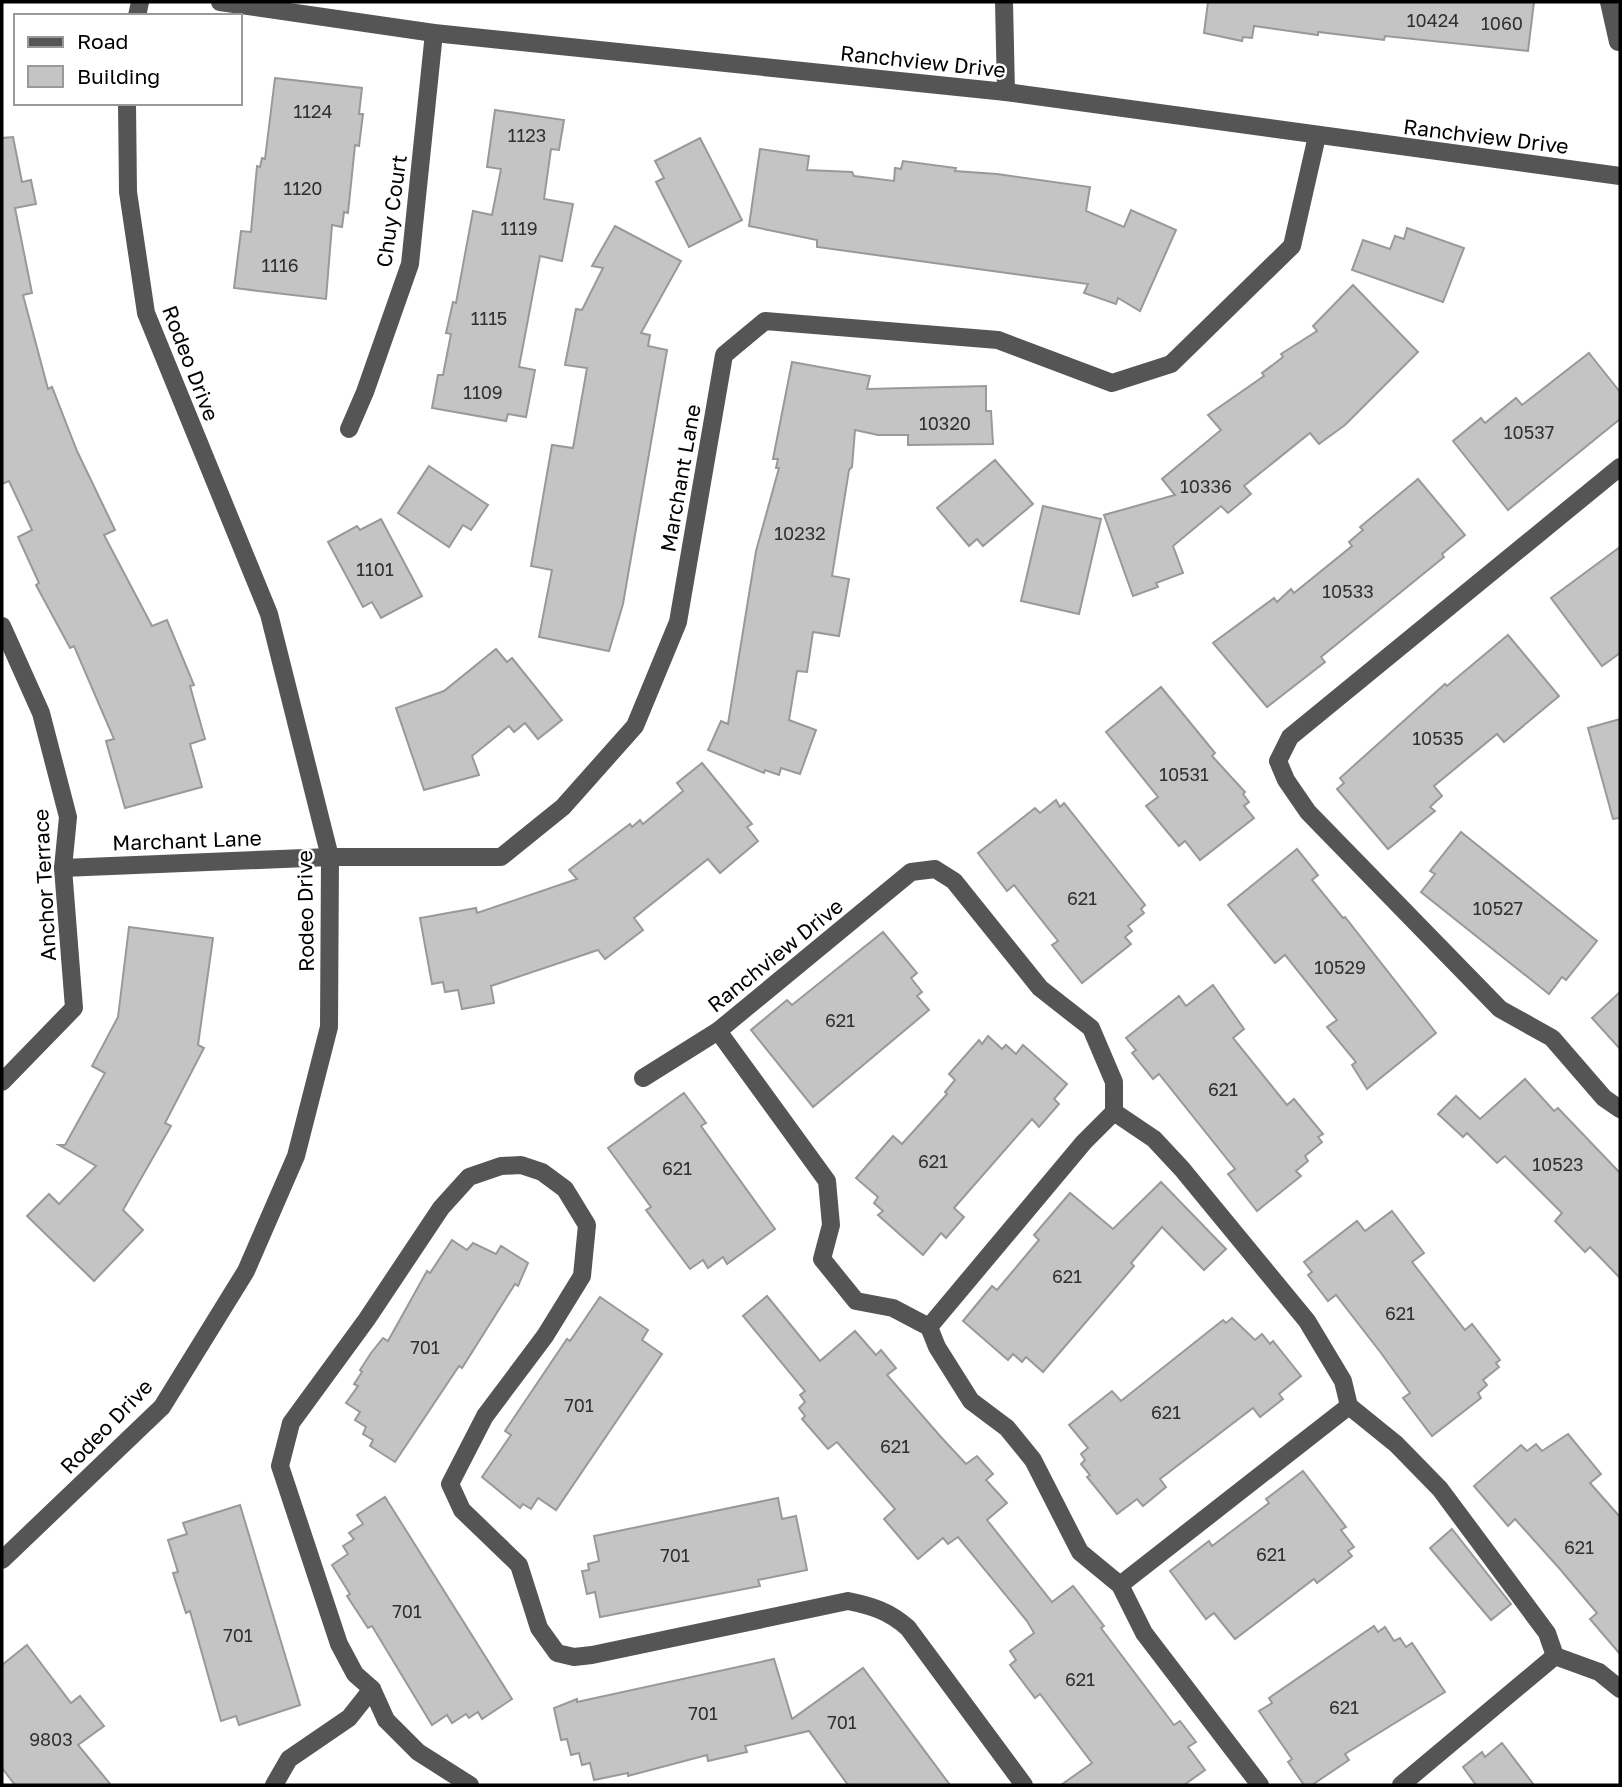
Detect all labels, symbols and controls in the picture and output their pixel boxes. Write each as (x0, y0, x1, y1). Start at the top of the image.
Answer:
house number: 10424 (1407, 9, 1459, 31)
house number: 1060 (1481, 12, 1523, 34)
legend (14, 14, 242, 105)
text: Road (77, 28, 128, 54)
street label: Ranchview Drive (839, 39, 1007, 83)
text: Building (77, 63, 160, 89)
house number: 1124 (294, 100, 332, 122)
street label: Ranchview Drive (1402, 113, 1570, 159)
house number: 1123 (508, 124, 546, 146)
street label: Chuy Court (370, 153, 412, 269)
house number: 1120 (283, 177, 323, 199)
house number: 1119 (500, 217, 538, 239)
house number: 1116 (261, 254, 299, 276)
street label: Rodeo Drive (157, 302, 225, 424)
house number: 1115 (471, 307, 507, 329)
house number: 1109 (463, 381, 503, 403)
street label: Marchant Lane (654, 402, 706, 554)
house number: 10320 (919, 412, 971, 434)
house number: 10537 (1504, 421, 1554, 443)
house number: 10336 (1180, 475, 1232, 497)
house number: 10232 (774, 522, 826, 544)
house number: 1101 (356, 558, 394, 580)
house number: 10533 (1322, 580, 1374, 602)
house number: 10535 (1412, 727, 1464, 749)
house number: 10531 (1159, 763, 1209, 785)
street label: Anchor Terrace (27, 808, 61, 962)
street label: Marchant Lane (112, 824, 262, 856)
street label: Rodeo Drive (291, 850, 319, 972)
house number: 621 (1067, 887, 1097, 909)
street label: Ranchview Drive (702, 893, 848, 1017)
house number: 10527 (1473, 897, 1523, 919)
house number: 10529 (1314, 956, 1366, 978)
house number: 621 (825, 1009, 855, 1031)
house number: 621 (1208, 1078, 1238, 1100)
house number: 621 (918, 1150, 948, 1172)
house number: 10523 (1532, 1153, 1584, 1175)
house number: 621 (662, 1157, 692, 1179)
house number: 621 (1052, 1265, 1082, 1287)
house number: 621 (1385, 1302, 1415, 1324)
house number: 701 (410, 1336, 440, 1358)
street label: Rodeo Drive (54, 1373, 158, 1479)
house number: 701 (564, 1394, 594, 1416)
house number: 621 (1151, 1401, 1181, 1423)
house number: 621 (880, 1435, 910, 1457)
house number: 621 (1564, 1536, 1594, 1558)
house number: 621 (1256, 1543, 1286, 1565)
house number: 701 (660, 1544, 690, 1566)
house number: 701 (392, 1600, 422, 1622)
house number: 701 (223, 1624, 253, 1646)
house number: 621 (1065, 1668, 1095, 1690)
house number: 621 (1329, 1696, 1359, 1718)
house number: 701 (688, 1702, 718, 1724)
house number: 701 (827, 1711, 857, 1733)
house number: 9803 (29, 1728, 73, 1750)

